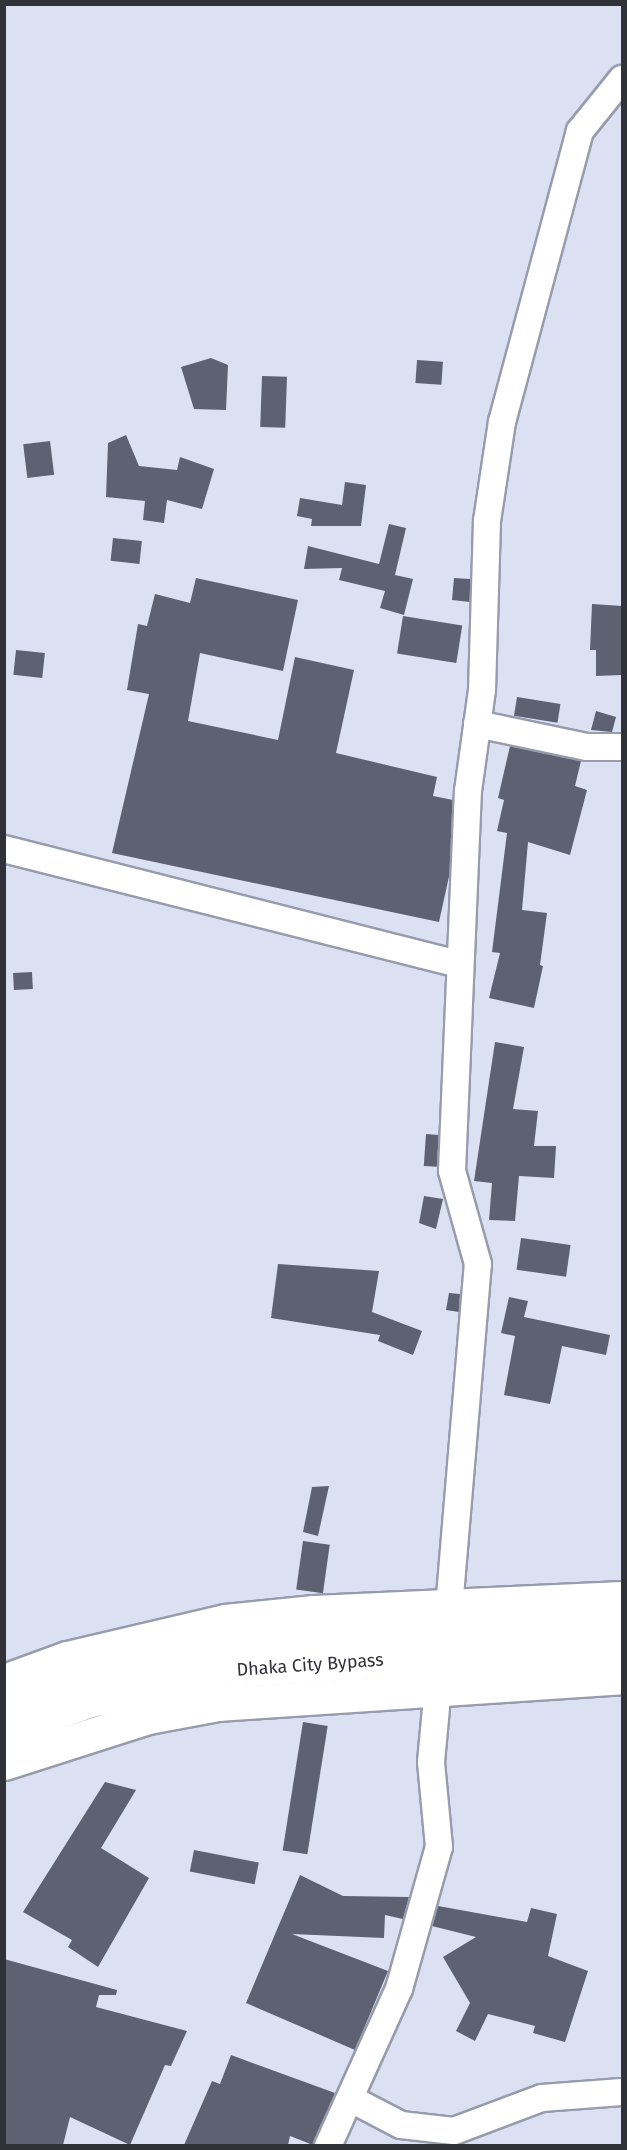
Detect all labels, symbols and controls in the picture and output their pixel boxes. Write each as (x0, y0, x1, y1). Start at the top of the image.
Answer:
street label: Dhaka City Bypass (236, 1649, 384, 1681)

